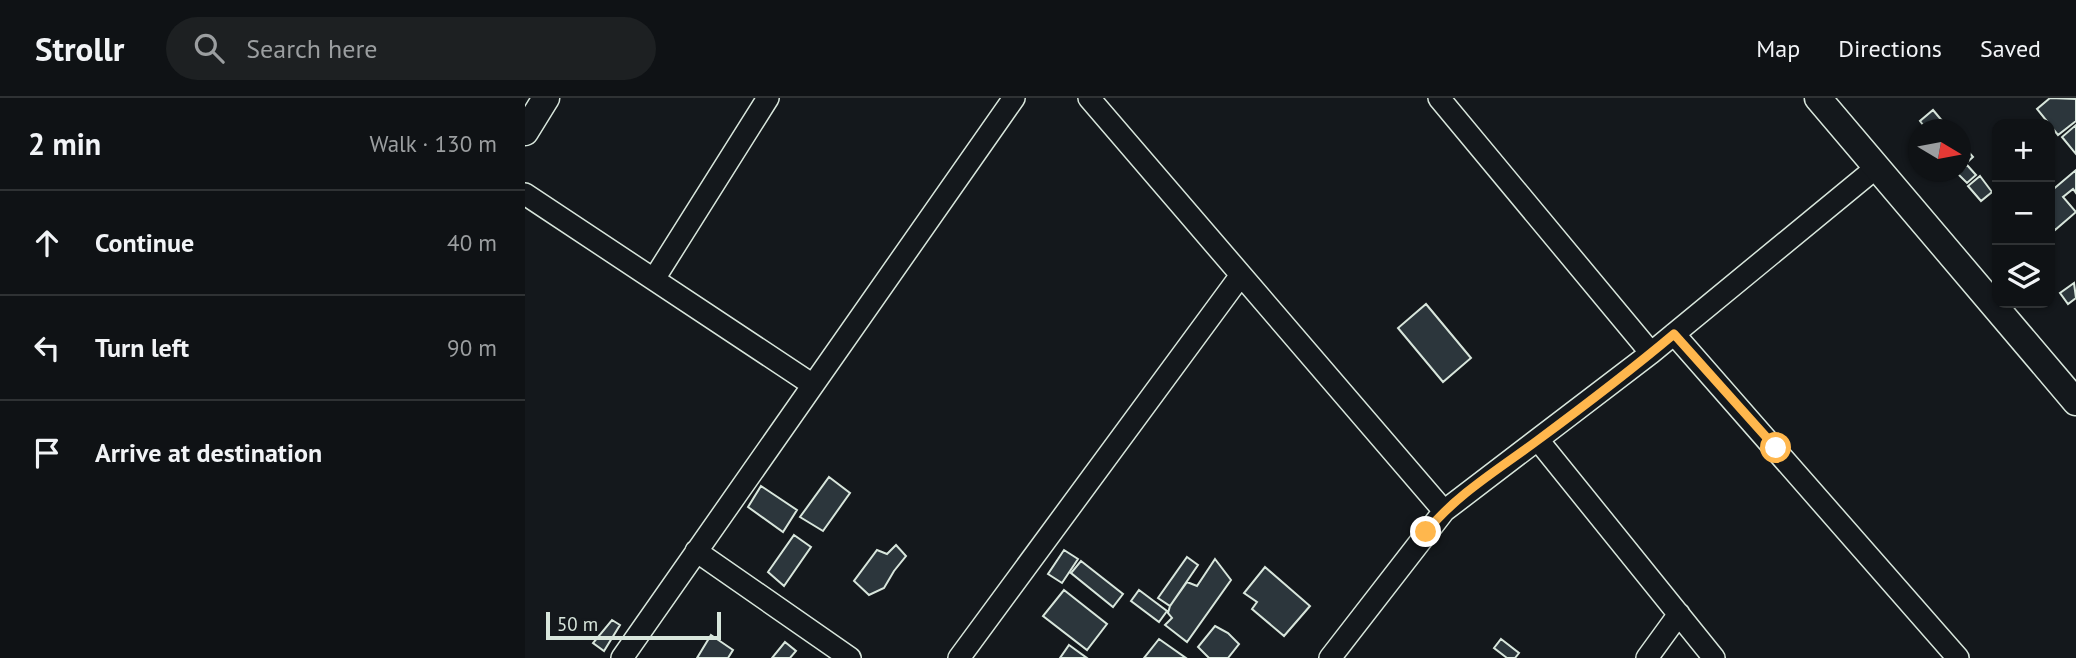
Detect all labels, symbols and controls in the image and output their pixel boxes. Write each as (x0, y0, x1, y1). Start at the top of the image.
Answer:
search box (166, 17, 656, 80)
text: Strollr (35, 27, 124, 70)
icon: search (190, 29, 228, 67)
text: Search here (246, 32, 377, 65)
text: Map (1756, 33, 1800, 64)
text: Directions (1838, 33, 1942, 64)
text: Saved (1980, 33, 2041, 64)
north arrow (1908, 119, 1971, 182)
map controls (1992, 119, 2055, 308)
button: + (1992, 119, 2055, 182)
text: 2 min (28, 124, 101, 163)
text: Walk · 130 m (370, 129, 497, 158)
button: − (1992, 182, 2055, 245)
icon: ahead (28, 224, 66, 262)
text: Continue (95, 226, 194, 259)
text: 40 m (447, 228, 497, 257)
button: layers (1992, 245, 2055, 308)
icon: left (28, 329, 66, 367)
text: Turn left (95, 331, 189, 364)
text: 90 m (447, 333, 497, 362)
route start (1760, 432, 1791, 463)
icon: arrive (28, 434, 66, 472)
text: Arrive at destination (95, 436, 322, 469)
route end (1410, 516, 1441, 547)
scale bar (546, 609, 721, 641)
text: 50 m (557, 612, 598, 636)

